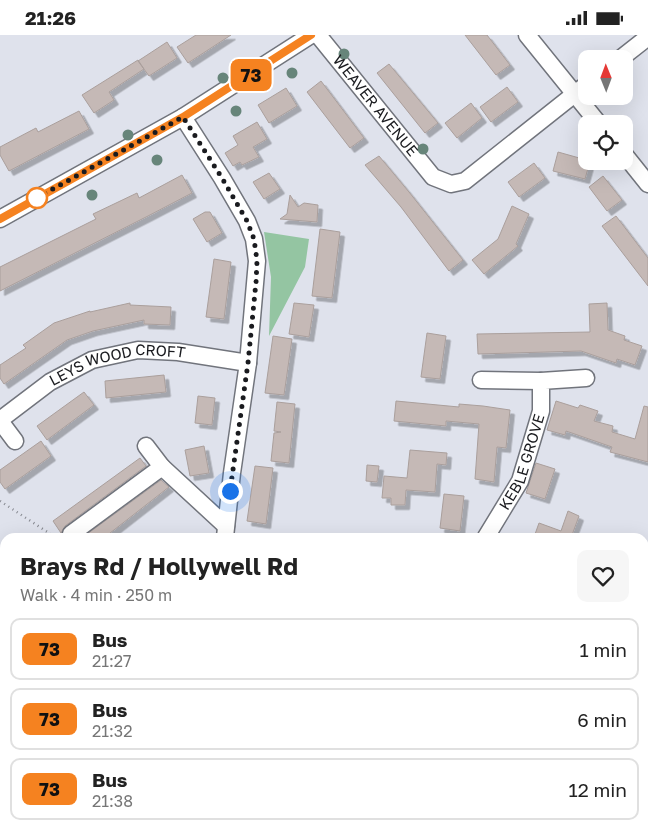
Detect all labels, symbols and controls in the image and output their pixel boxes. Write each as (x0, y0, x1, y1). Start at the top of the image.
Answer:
text: 21:26 (25, 6, 76, 29)
north arrow (578, 50, 632, 105)
map controls (578, 50, 633, 170)
street label: WEAVER AVENUE (330, 51, 422, 159)
line badge: 73 (228, 59, 274, 91)
text: 73 (241, 64, 261, 86)
button: locate (578, 115, 633, 170)
unlabelled marker (26, 187, 48, 209)
street label: LEYS WOOD CROFT (46, 340, 187, 389)
street label: KEBLE GROVE (495, 412, 548, 513)
your location (218, 479, 243, 504)
button: heart (577, 550, 629, 602)
text: Brays Rd / Hollywell Rd (20, 551, 298, 580)
text: Walk · 4 min · 250 m (20, 585, 172, 605)
text: Bus (92, 628, 127, 651)
text: 73 (39, 638, 60, 660)
text: 1 min (579, 638, 627, 661)
text: 21:27 (92, 651, 132, 671)
text: Bus (92, 698, 127, 721)
text: 73 (39, 708, 60, 730)
text: 6 min (577, 708, 627, 731)
text: 21:32 (92, 721, 132, 741)
text: Bus (92, 768, 127, 791)
text: 73 (39, 778, 60, 800)
text: 12 min (568, 778, 627, 801)
text: 21:38 (92, 791, 133, 811)

